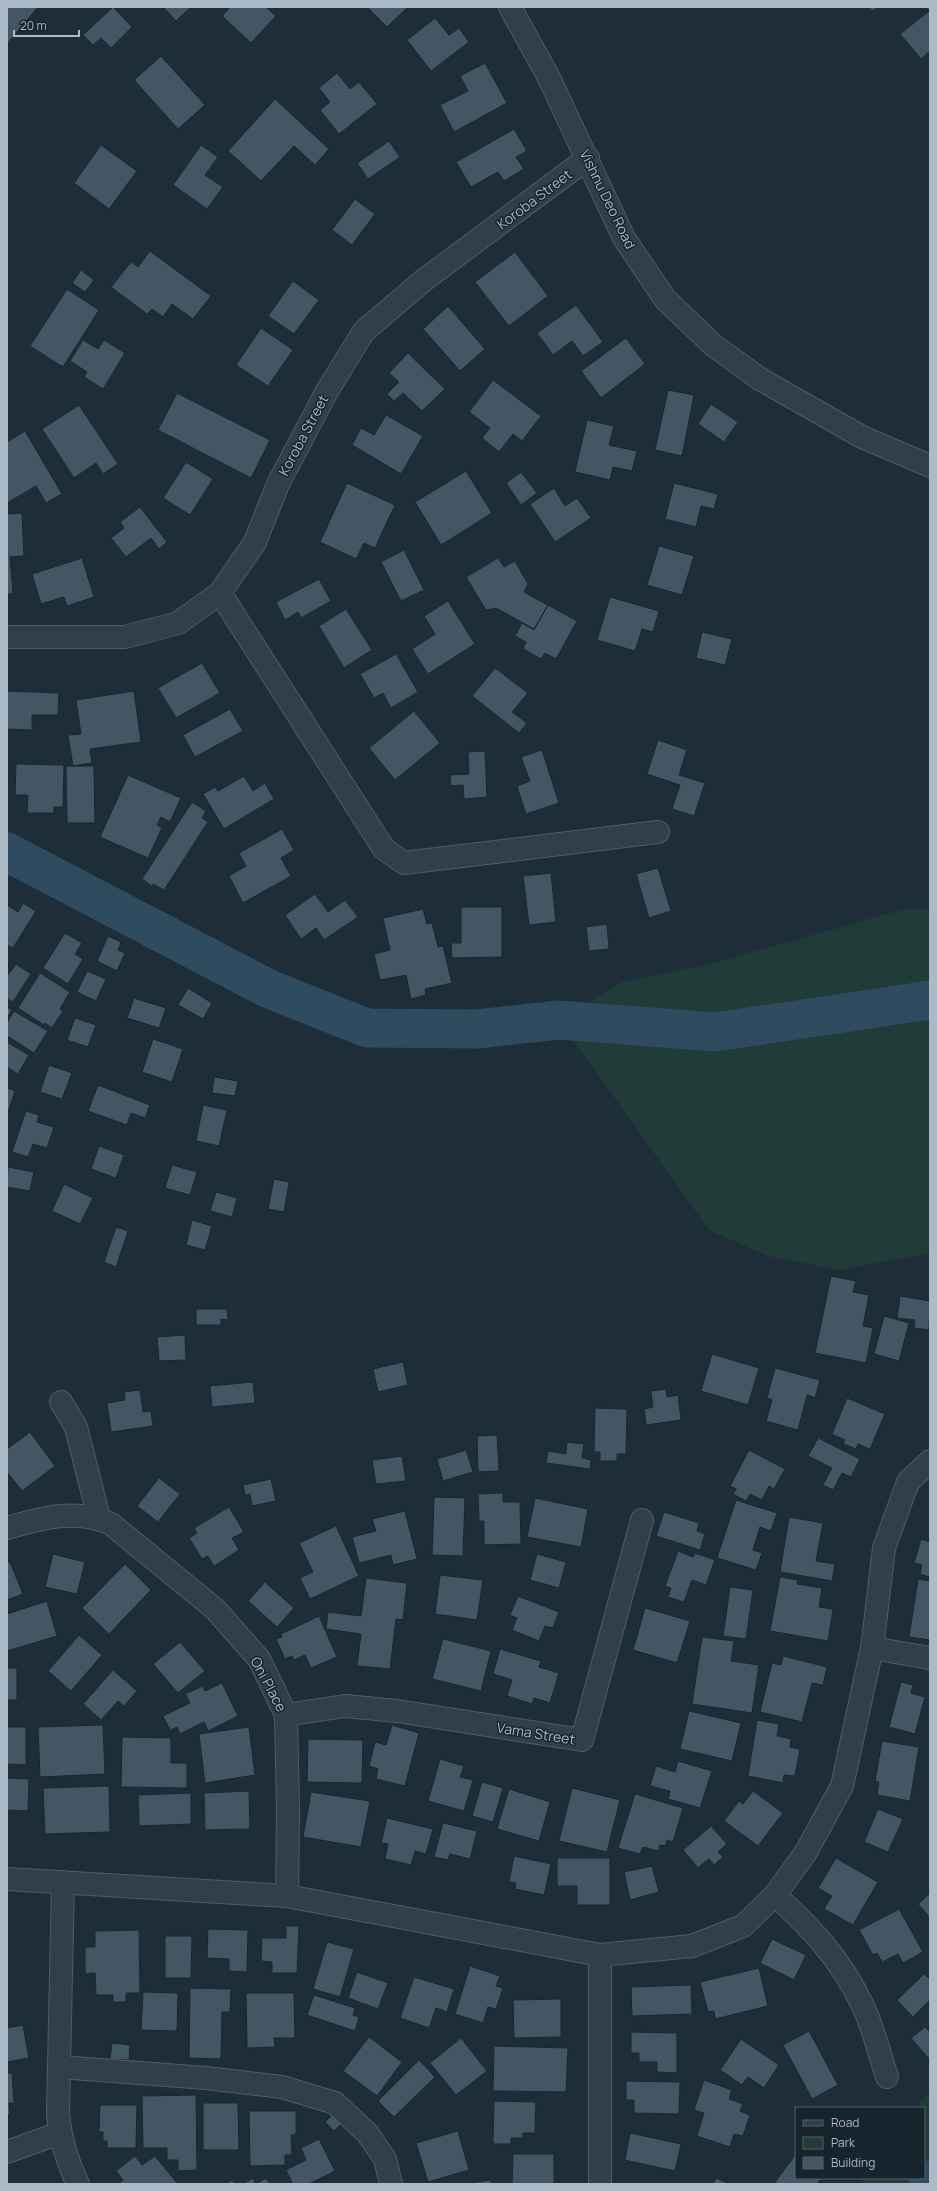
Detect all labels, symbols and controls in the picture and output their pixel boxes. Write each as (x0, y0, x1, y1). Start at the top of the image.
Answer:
scale bar (14, 12, 79, 38)
text: 20 m (20, 17, 47, 34)
street label: Vishnu Deo Road (576, 146, 640, 252)
street label: Koroba Street (493, 164, 576, 233)
street label: Koroba Street (274, 391, 333, 479)
street label: Oni Place (247, 1653, 291, 1715)
street label: Vama Street (495, 1717, 577, 1749)
legend (795, 2107, 925, 2179)
text: Road (831, 2114, 859, 2131)
text: Park (831, 2134, 856, 2151)
text: Building (831, 2154, 875, 2171)

